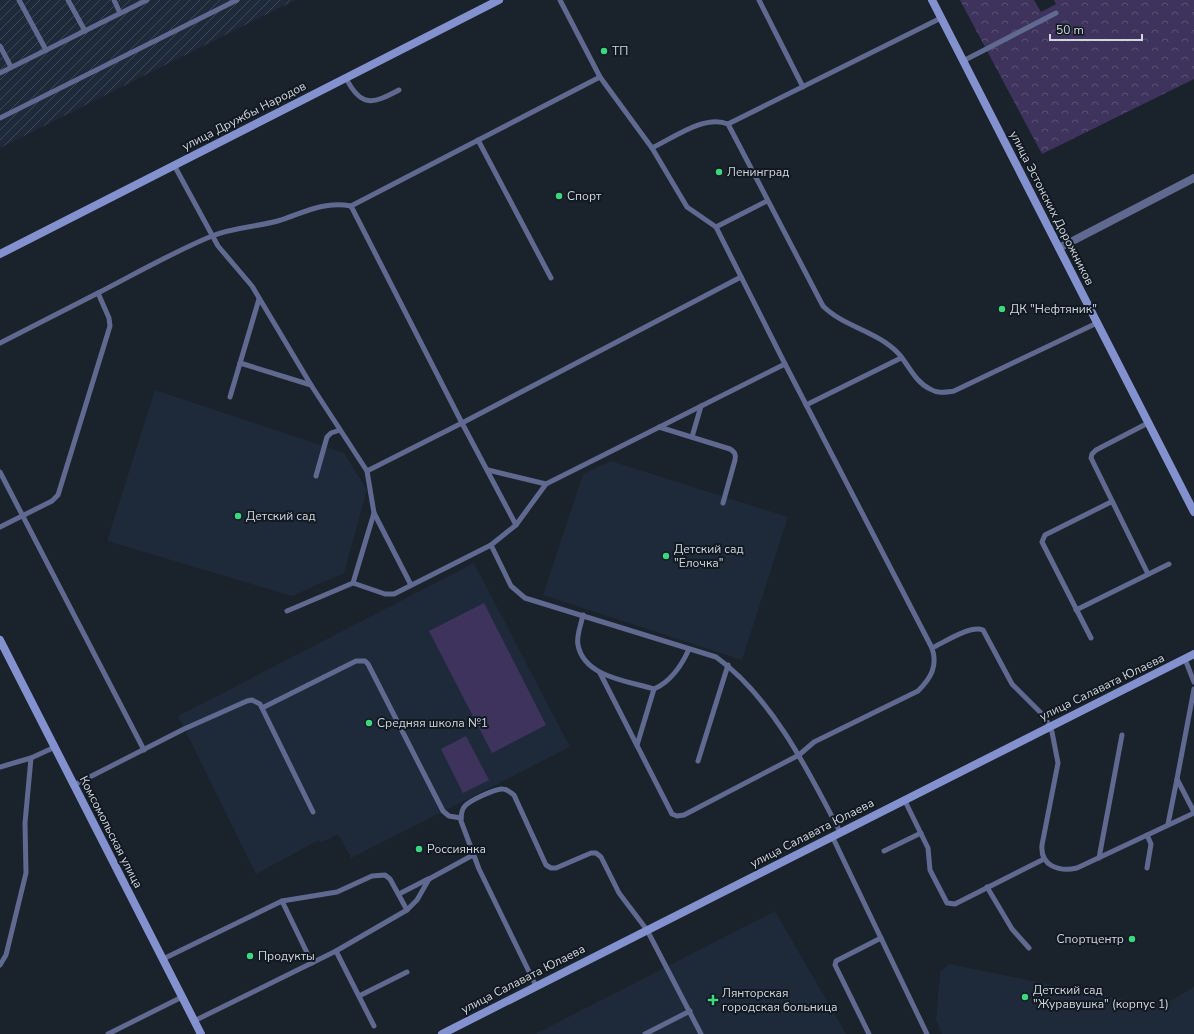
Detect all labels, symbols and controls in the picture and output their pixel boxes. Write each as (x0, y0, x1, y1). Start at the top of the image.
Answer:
scale bar (1050, 16, 1142, 42)
text: 50 m (1056, 22, 1084, 38)
place label: ТП (612, 43, 628, 59)
marker: ТП (599, 46, 609, 56)
street label: улица Дружбы Народов (179, 78, 309, 154)
street label: улица Эстонских Дорожников (1006, 128, 1098, 288)
place label: Ленинград (727, 164, 789, 180)
marker: Ленинград (714, 167, 724, 177)
place label: Спорт (567, 188, 602, 204)
marker: Спорт (554, 191, 564, 201)
place label: ДК "Нефтяник" (1010, 301, 1097, 317)
marker: ДК "Нефтяник" (997, 304, 1007, 314)
place label: Детский сад (246, 508, 315, 524)
marker: Детский сад (233, 511, 243, 521)
place label: Детский сад "Елочка" (674, 541, 743, 571)
marker: Детский сад "Елочка" (661, 551, 671, 561)
street label: улица Салавата Юлаева (1037, 650, 1167, 724)
place label: Средняя школа №1 (377, 715, 488, 731)
marker: Средняя школа №1 (364, 718, 374, 728)
street label: Комсомольская улица (76, 773, 146, 891)
street label: улица Салавата Юлаева (747, 795, 877, 871)
place label: Россиянка (427, 841, 486, 857)
marker: Россиянка (414, 844, 424, 854)
place label: Спортцентр (1057, 931, 1124, 947)
marker: Спортцентр (1127, 934, 1137, 944)
street label: улица Салавата Юлаева (458, 941, 588, 1017)
place label: Продукты (258, 948, 315, 964)
marker: Продукты (245, 951, 255, 961)
place label: Детский сад "Журавушка" (корпус 1) (1033, 982, 1169, 1012)
place label: Лянторская городская больница (722, 985, 838, 1015)
marker: Детский сад "Журавушка" (корпус 1) (1020, 992, 1030, 1002)
marker: Лянторская городская больница (707, 994, 719, 1006)

